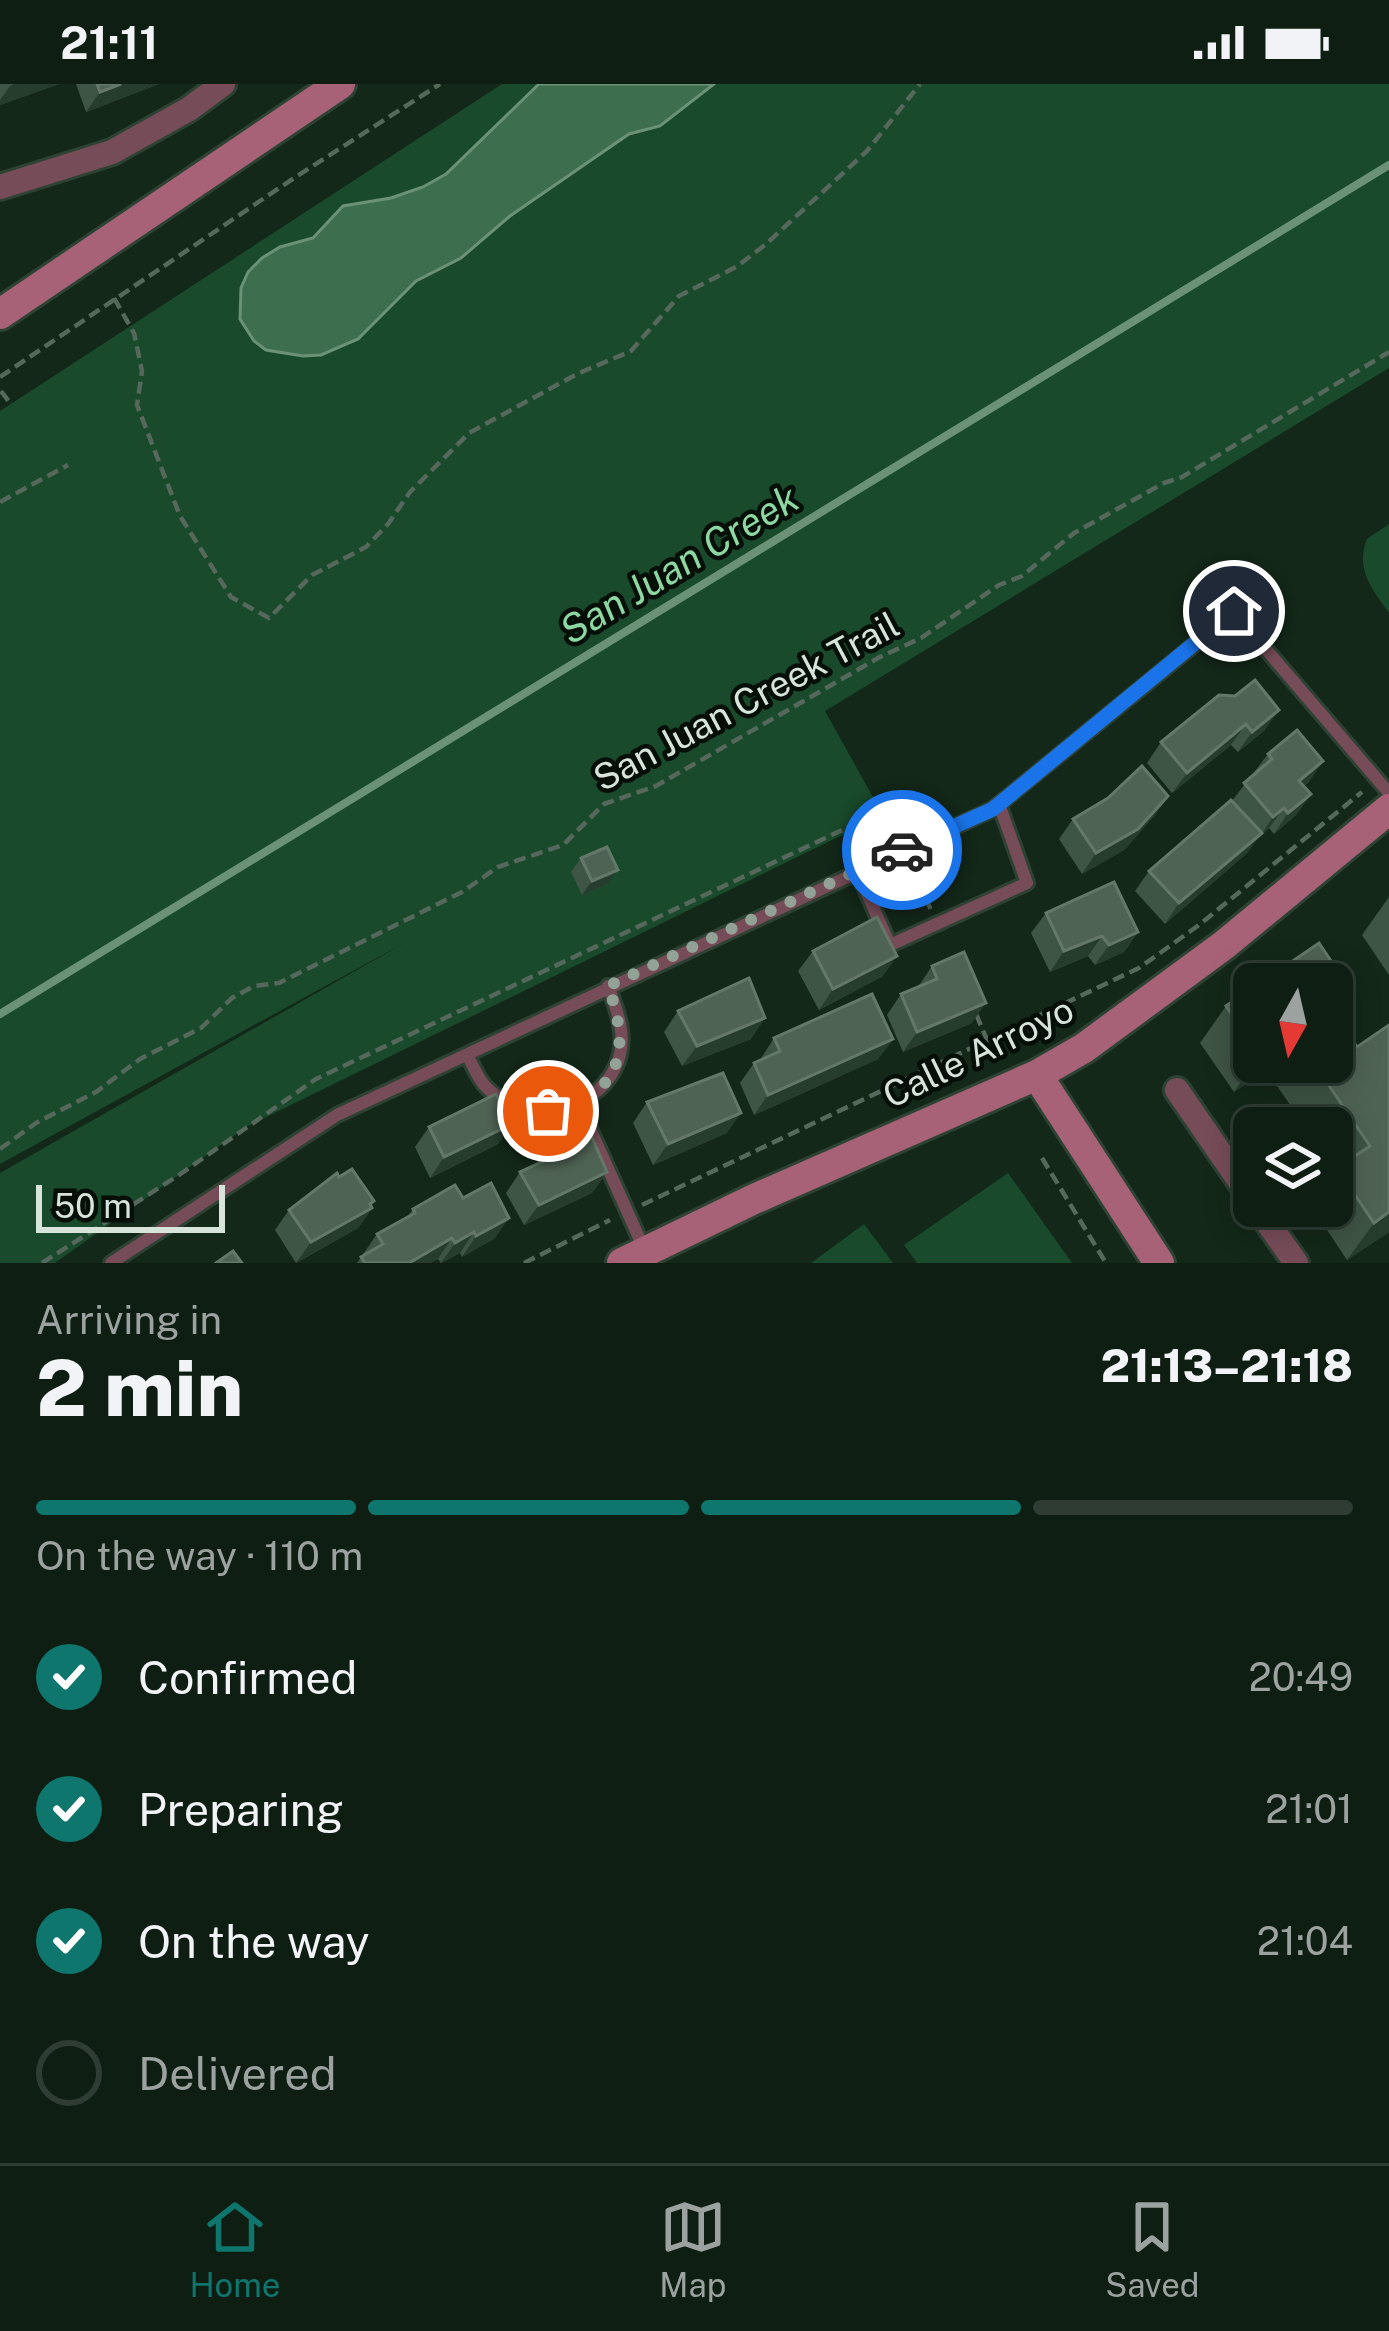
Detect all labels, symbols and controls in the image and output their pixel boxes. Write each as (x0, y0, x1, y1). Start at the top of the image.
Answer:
text: 21:11 (60, 16, 158, 69)
water label: San Juan Creek (551, 475, 807, 653)
pin (1183, 560, 1285, 662)
icon: home (1201, 578, 1267, 644)
street label: San Juan Creek Trail (586, 603, 906, 799)
courier (842, 790, 962, 910)
icon: car (869, 817, 935, 883)
north arrow (1233, 963, 1353, 1083)
map controls (1233, 963, 1353, 1227)
street label: Calle Arroyo (876, 988, 1080, 1116)
pin (497, 1060, 599, 1162)
icon: bag (515, 1078, 581, 1144)
button: layers (1233, 1107, 1353, 1227)
scale bar (36, 1179, 225, 1232)
text: 50 m (54, 1187, 132, 1225)
text: Arriving in (36, 1297, 222, 1343)
text: 21:13–21:18 (1101, 1339, 1353, 1392)
text: 2 min (36, 1342, 243, 1434)
text: On the way · 110 m (36, 1533, 363, 1579)
icon: check (36, 1644, 102, 1710)
text: Confirmed (138, 1651, 357, 1704)
text: 20:49 (1248, 1654, 1353, 1700)
icon: check (36, 1776, 102, 1842)
text: Preparing (138, 1783, 344, 1836)
text: 21:01 (1265, 1786, 1353, 1832)
icon: check (36, 1908, 102, 1974)
text: On the way (138, 1915, 370, 1968)
text: 21:04 (1257, 1918, 1353, 1964)
text: Delivered (138, 2047, 337, 2100)
tab: Home (189, 2194, 280, 2304)
tab: Map (659, 2194, 726, 2304)
tab: Saved (1105, 2194, 1200, 2304)

